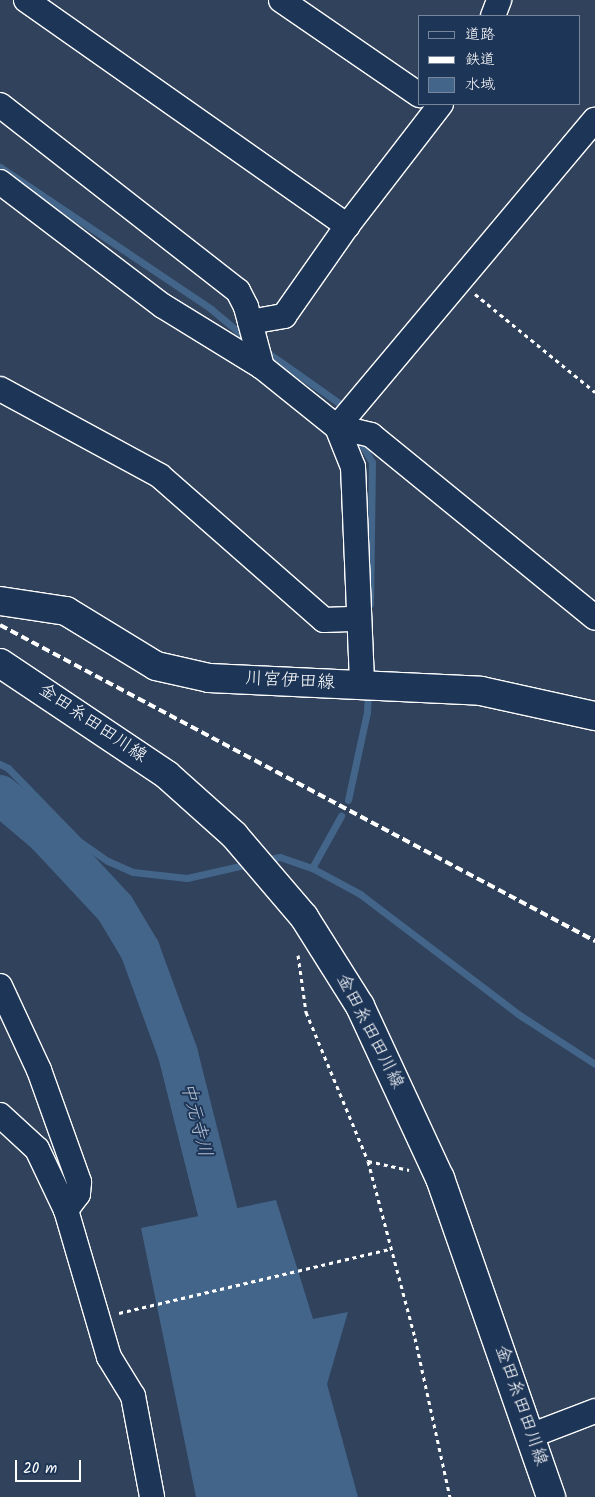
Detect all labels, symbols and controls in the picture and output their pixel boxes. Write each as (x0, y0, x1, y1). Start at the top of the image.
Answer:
legend (418, 15, 580, 105)
text: 道路 (465, 23, 495, 47)
text: 鉄道 (465, 48, 495, 72)
text: 水域 (465, 73, 495, 97)
street label: 川宮伊田線 (244, 669, 336, 695)
street label: 金田糸田田川線 (34, 680, 150, 768)
street label: 金田糸田田川線 (331, 971, 407, 1093)
water label: 中元寺川 (175, 1080, 215, 1160)
street label: 金田糸田田川線 (489, 1343, 551, 1469)
scale bar (18, 1450, 84, 1482)
text: 20 m (23, 1457, 57, 1481)

